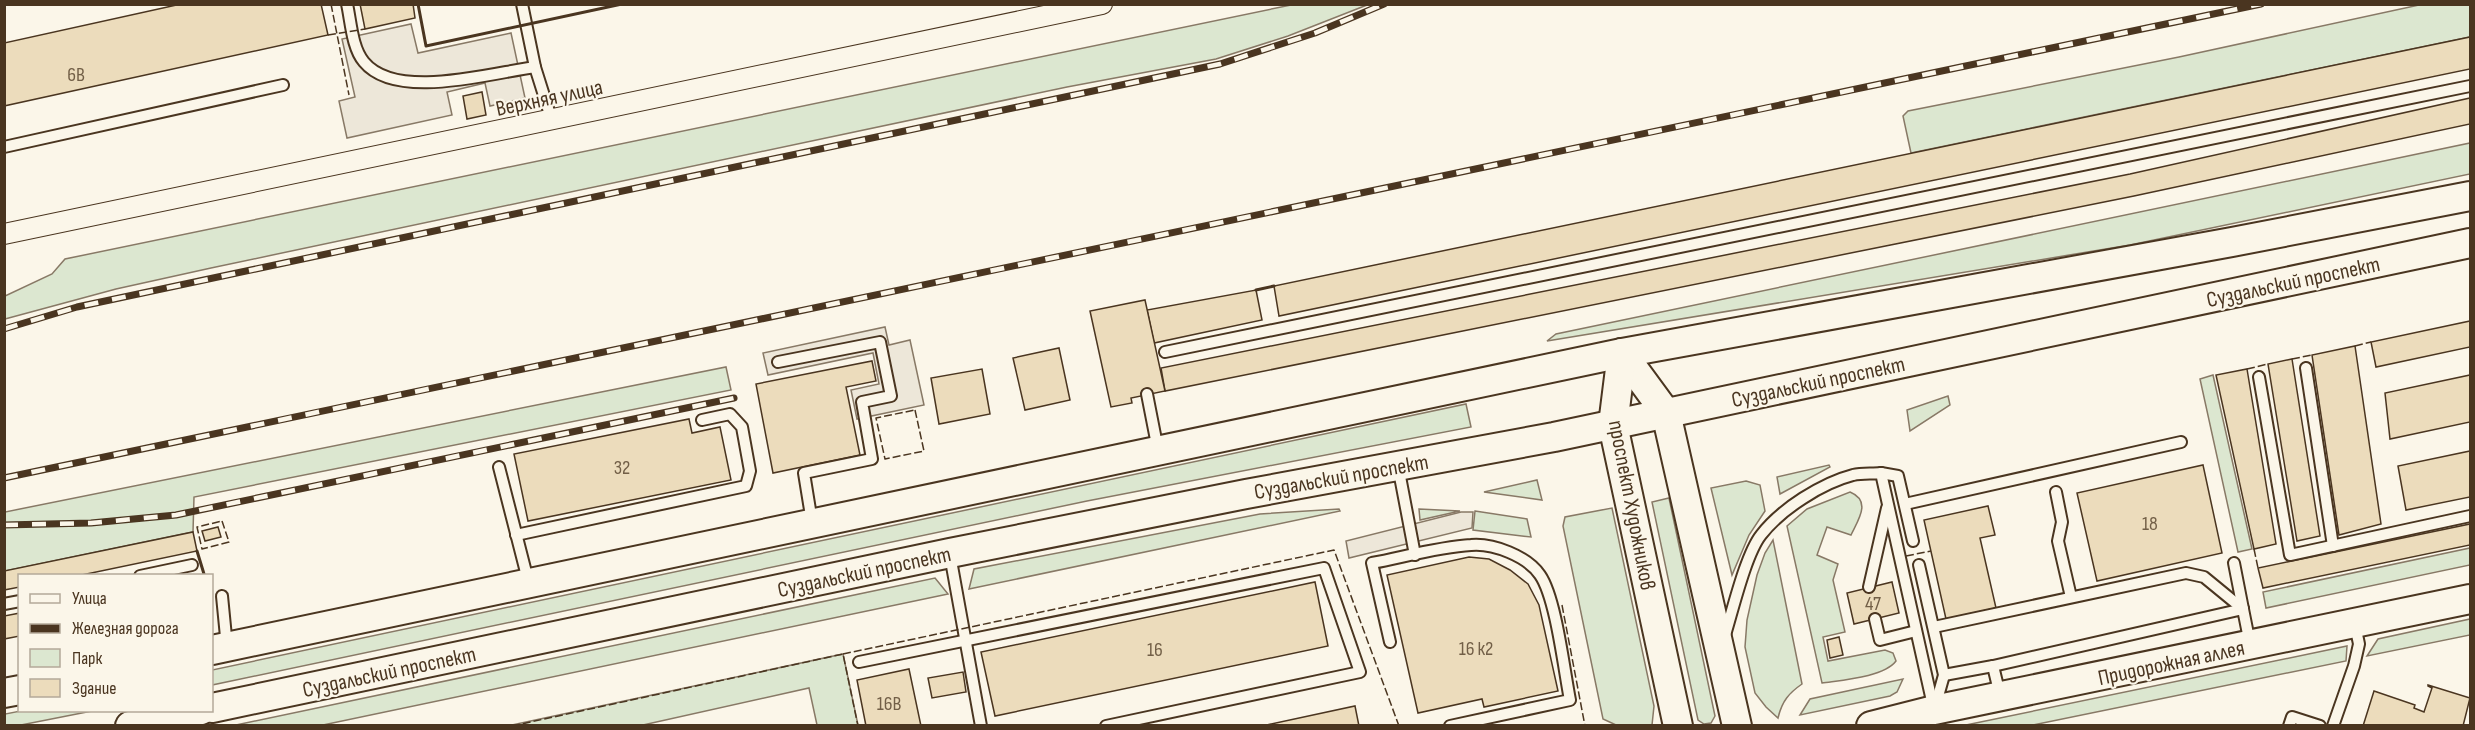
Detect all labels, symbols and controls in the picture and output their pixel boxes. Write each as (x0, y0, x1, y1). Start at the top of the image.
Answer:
house number: 6В (67, 63, 85, 87)
street label: Верхняя улица (493, 74, 605, 123)
street label: Суздальский проспект (2204, 251, 2382, 314)
street label: Суздальский проспект (1729, 351, 1907, 414)
street label: проспект Художников (1602, 418, 1661, 593)
street label: Суздальский проспект (1252, 449, 1431, 506)
house number: 32 (614, 456, 630, 480)
house number: 18 (2142, 512, 2158, 536)
street label: Суздальский проспект (775, 541, 953, 604)
legend (18, 574, 213, 712)
text: Улица (72, 588, 107, 609)
house number: 47 (1865, 592, 1881, 616)
text: Железная дорога (72, 618, 179, 639)
street label: Придорожная аллея (2095, 635, 2247, 692)
house number: 16 к2 (1459, 637, 1493, 661)
house number: 16 (1147, 638, 1163, 662)
street label: Суздальский проспект (300, 641, 478, 704)
text: Парк (72, 648, 103, 669)
text: Здание (72, 678, 117, 699)
house number: 16В (877, 692, 901, 716)

